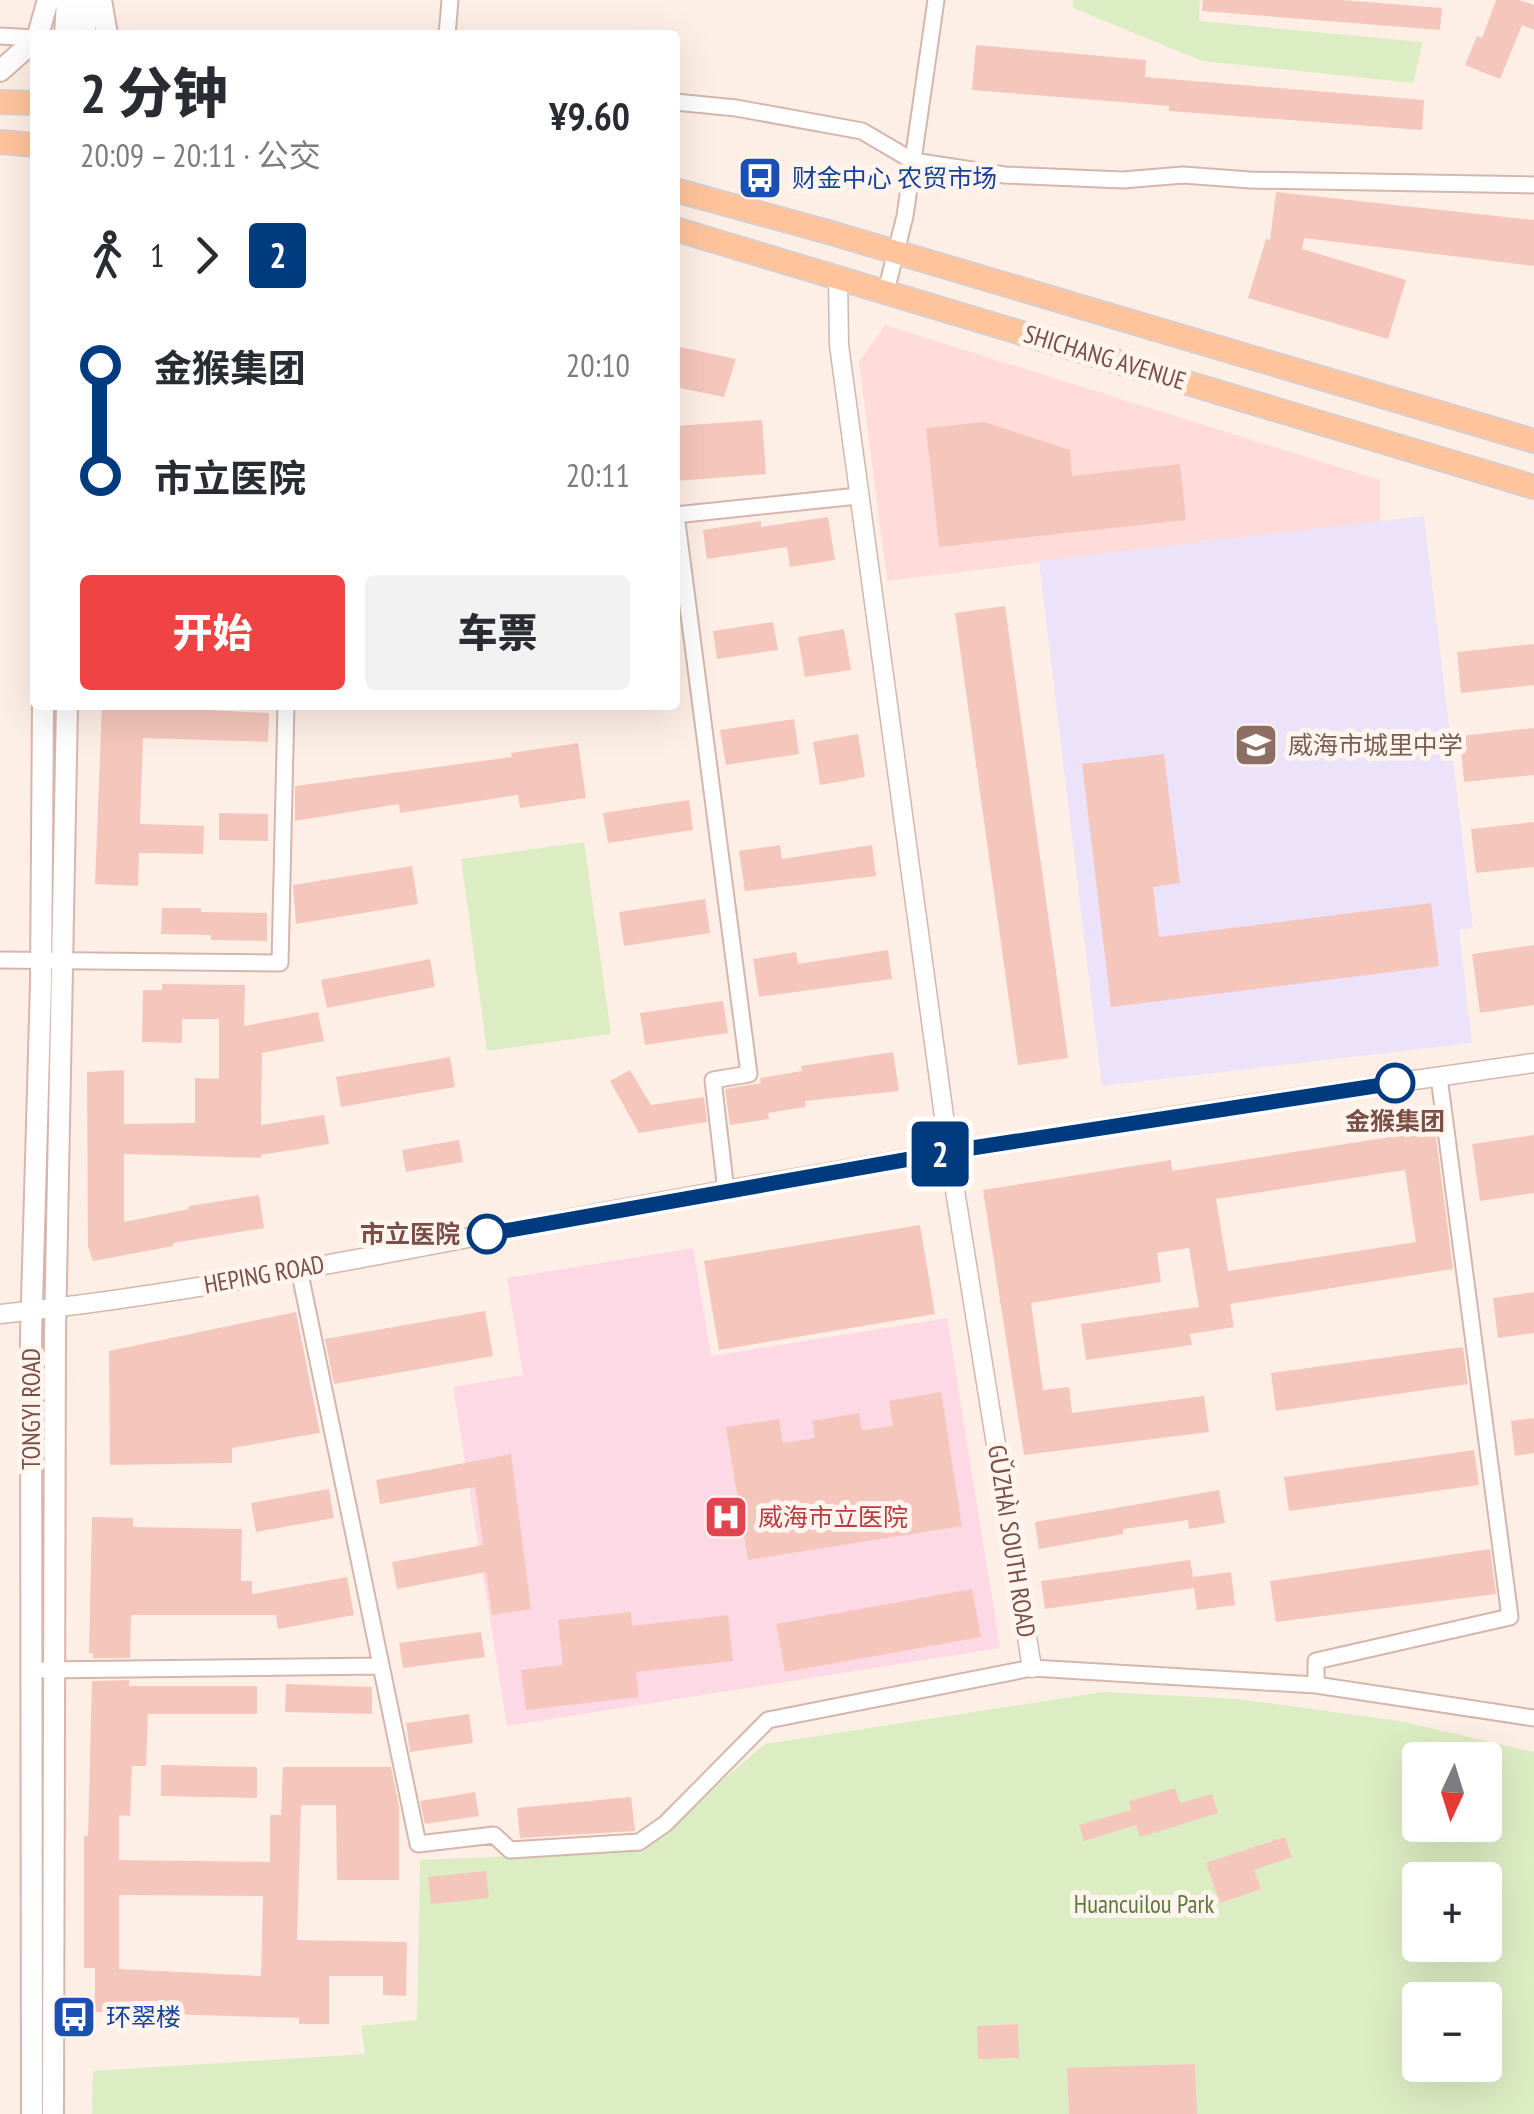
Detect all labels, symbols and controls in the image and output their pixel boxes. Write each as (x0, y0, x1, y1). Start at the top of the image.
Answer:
text: 2 分钟 (80, 57, 228, 128)
text: ¥9.60 (549, 91, 630, 140)
text: 20:09 – 20:11 · 公交 (80, 134, 321, 176)
bus stop icon: 财金中心 农贸市场 (737, 155, 783, 201)
place label: 财金中心 农贸市场 (792, 162, 997, 194)
icon: walk (80, 228, 135, 283)
icon: forward (179, 228, 234, 283)
text: 2 (269, 232, 286, 278)
text: 1 (150, 234, 164, 276)
street label: SHICHANG AVENUE (1020, 317, 1190, 397)
text: 金猴集团 (154, 343, 306, 392)
text: 20:10 (566, 344, 630, 386)
text: 市立医院 (154, 453, 306, 502)
text: 20:11 (566, 454, 630, 496)
button: 开始 (80, 575, 345, 690)
button: 车票 (365, 575, 630, 690)
school or university icon: 威海市城里中学 (1233, 722, 1279, 768)
place label: 威海市城里中学 (1288, 729, 1463, 761)
marker: 金猴集团 (1376, 1064, 1414, 1102)
place label: 金猴集团 (1345, 1105, 1445, 1137)
line badge: 2 (908, 1122, 972, 1186)
text: 2 (932, 1131, 948, 1177)
marker: 市立医院 (468, 1215, 506, 1253)
place label: 市立医院 (360, 1218, 460, 1250)
street label: HEPING ROAD (201, 1248, 327, 1300)
street label: TONGYI ROAD (15, 1348, 47, 1470)
street label: GǓZHÀI SOUTH ROAD (981, 1442, 1043, 1640)
hospital icon: 威海市立医院 (703, 1494, 749, 1540)
place label: 威海市立医院 (758, 1501, 908, 1533)
north arrow (1402, 1742, 1502, 1842)
map controls (1402, 1742, 1502, 2082)
button: + (1402, 1862, 1502, 1962)
park label: Huancuilou Park (1074, 1888, 1214, 1920)
button: − (1402, 1982, 1502, 2082)
bus stop icon: 环翠楼 (51, 1994, 97, 2040)
place label: 环翠楼 (106, 2001, 181, 2033)

